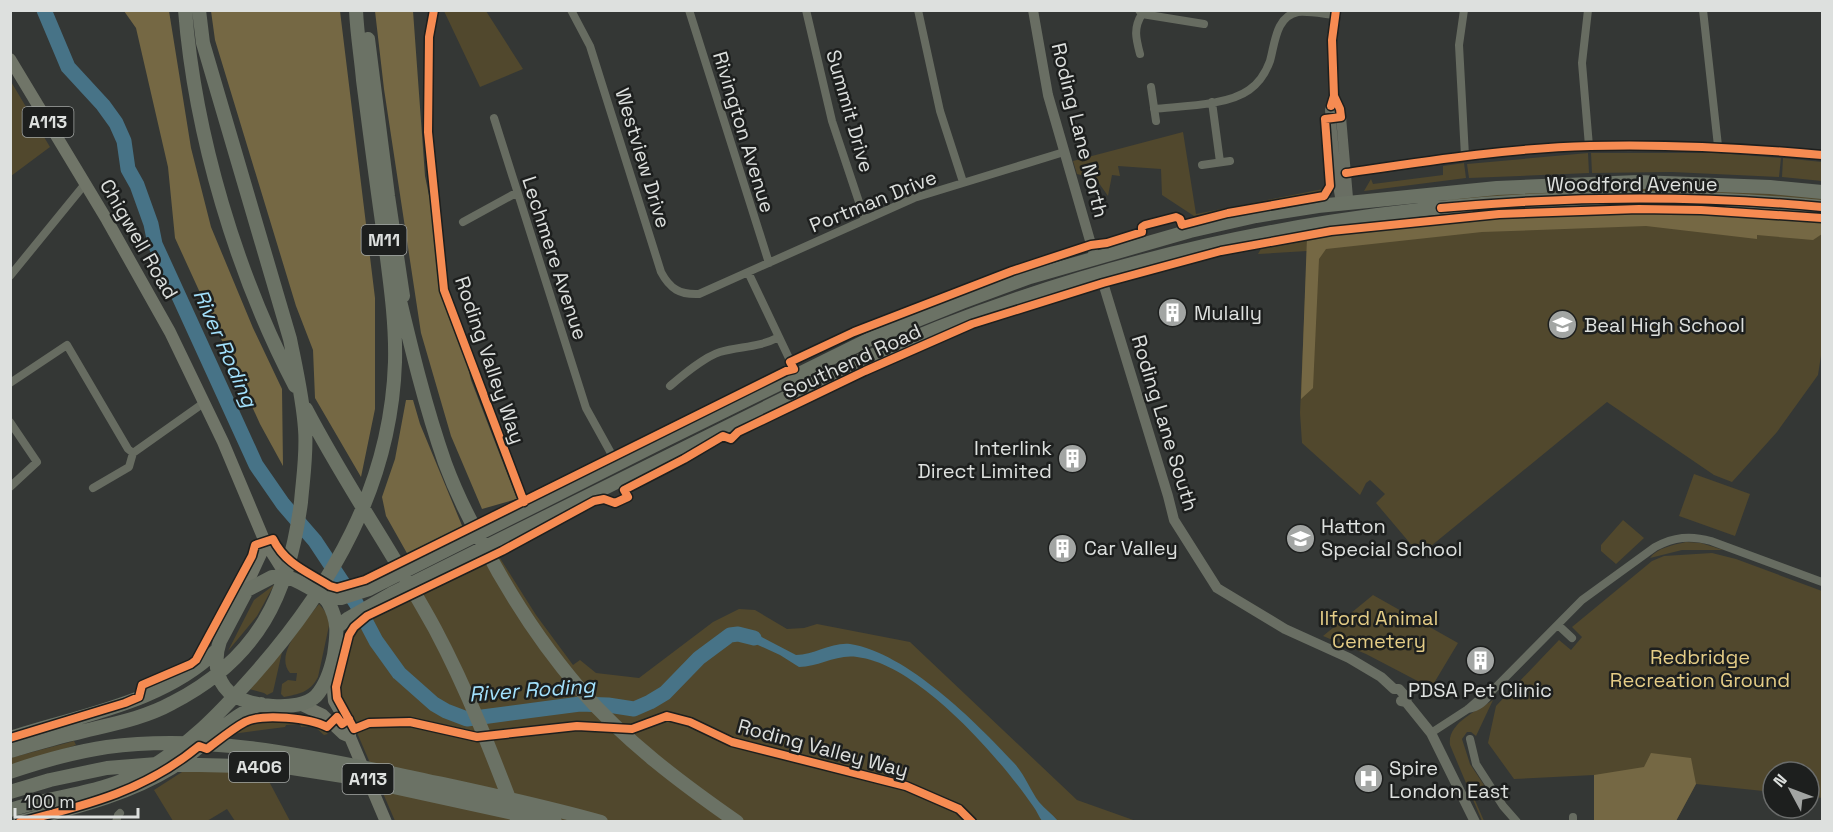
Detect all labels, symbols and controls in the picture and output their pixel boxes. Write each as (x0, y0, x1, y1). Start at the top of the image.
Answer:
street label: Roding Lane North (1046, 40, 1114, 220)
street label: Summit Drive (820, 47, 880, 175)
street label: Rivington Avenue (707, 48, 781, 216)
street label: Westview Drive (609, 85, 677, 231)
road number: A113 (22, 107, 74, 137)
street label: Portman Drive (806, 164, 940, 238)
street label: Woodford Avenue (1546, 171, 1718, 197)
street label: Lechmere Avenue (516, 173, 594, 343)
street label: Chigwell Road (94, 174, 184, 304)
road number: M11 (362, 225, 406, 255)
street label: Roding Valley Way (449, 273, 531, 447)
water label: River Roding (187, 285, 264, 412)
building icon: Mulally (1157, 297, 1189, 329)
place label: Mulally (1194, 300, 1262, 326)
school or university icon: Beal High School (1547, 309, 1579, 341)
place label: Beal High School (1584, 312, 1745, 338)
street label: Southend Road (779, 318, 925, 404)
street label: Roding Lane South (1126, 332, 1204, 514)
place label: Interlink Direct Limited (917, 435, 1052, 484)
building icon: Interlink Direct Limited (1057, 443, 1089, 475)
place label: Hatton Special School (1321, 513, 1462, 562)
school or university icon: Hatton Special School (1284, 522, 1316, 554)
building icon: Car Valley (1047, 532, 1079, 564)
place label: Car Valley (1084, 535, 1178, 561)
park label: Ilford Animal Cemetery (1320, 605, 1438, 654)
building icon: PDSA Pet Clinic (1464, 644, 1496, 676)
park label: Redbridge Recreation Ground (1610, 644, 1790, 693)
water label: River Roding (468, 672, 597, 707)
place label: PDSA Pet Clinic (1408, 677, 1552, 703)
street label: Roding Valley Way (735, 713, 911, 783)
road number: A406 (229, 752, 289, 782)
place label: Spire London East (1389, 755, 1509, 804)
north arrow (1761, 760, 1821, 820)
hospital icon: Spire London East (1352, 763, 1384, 795)
road number: A113 (342, 764, 394, 794)
text: N (1769, 770, 1792, 791)
scale bar (15, 781, 138, 819)
text: 100 m (24, 790, 75, 813)

